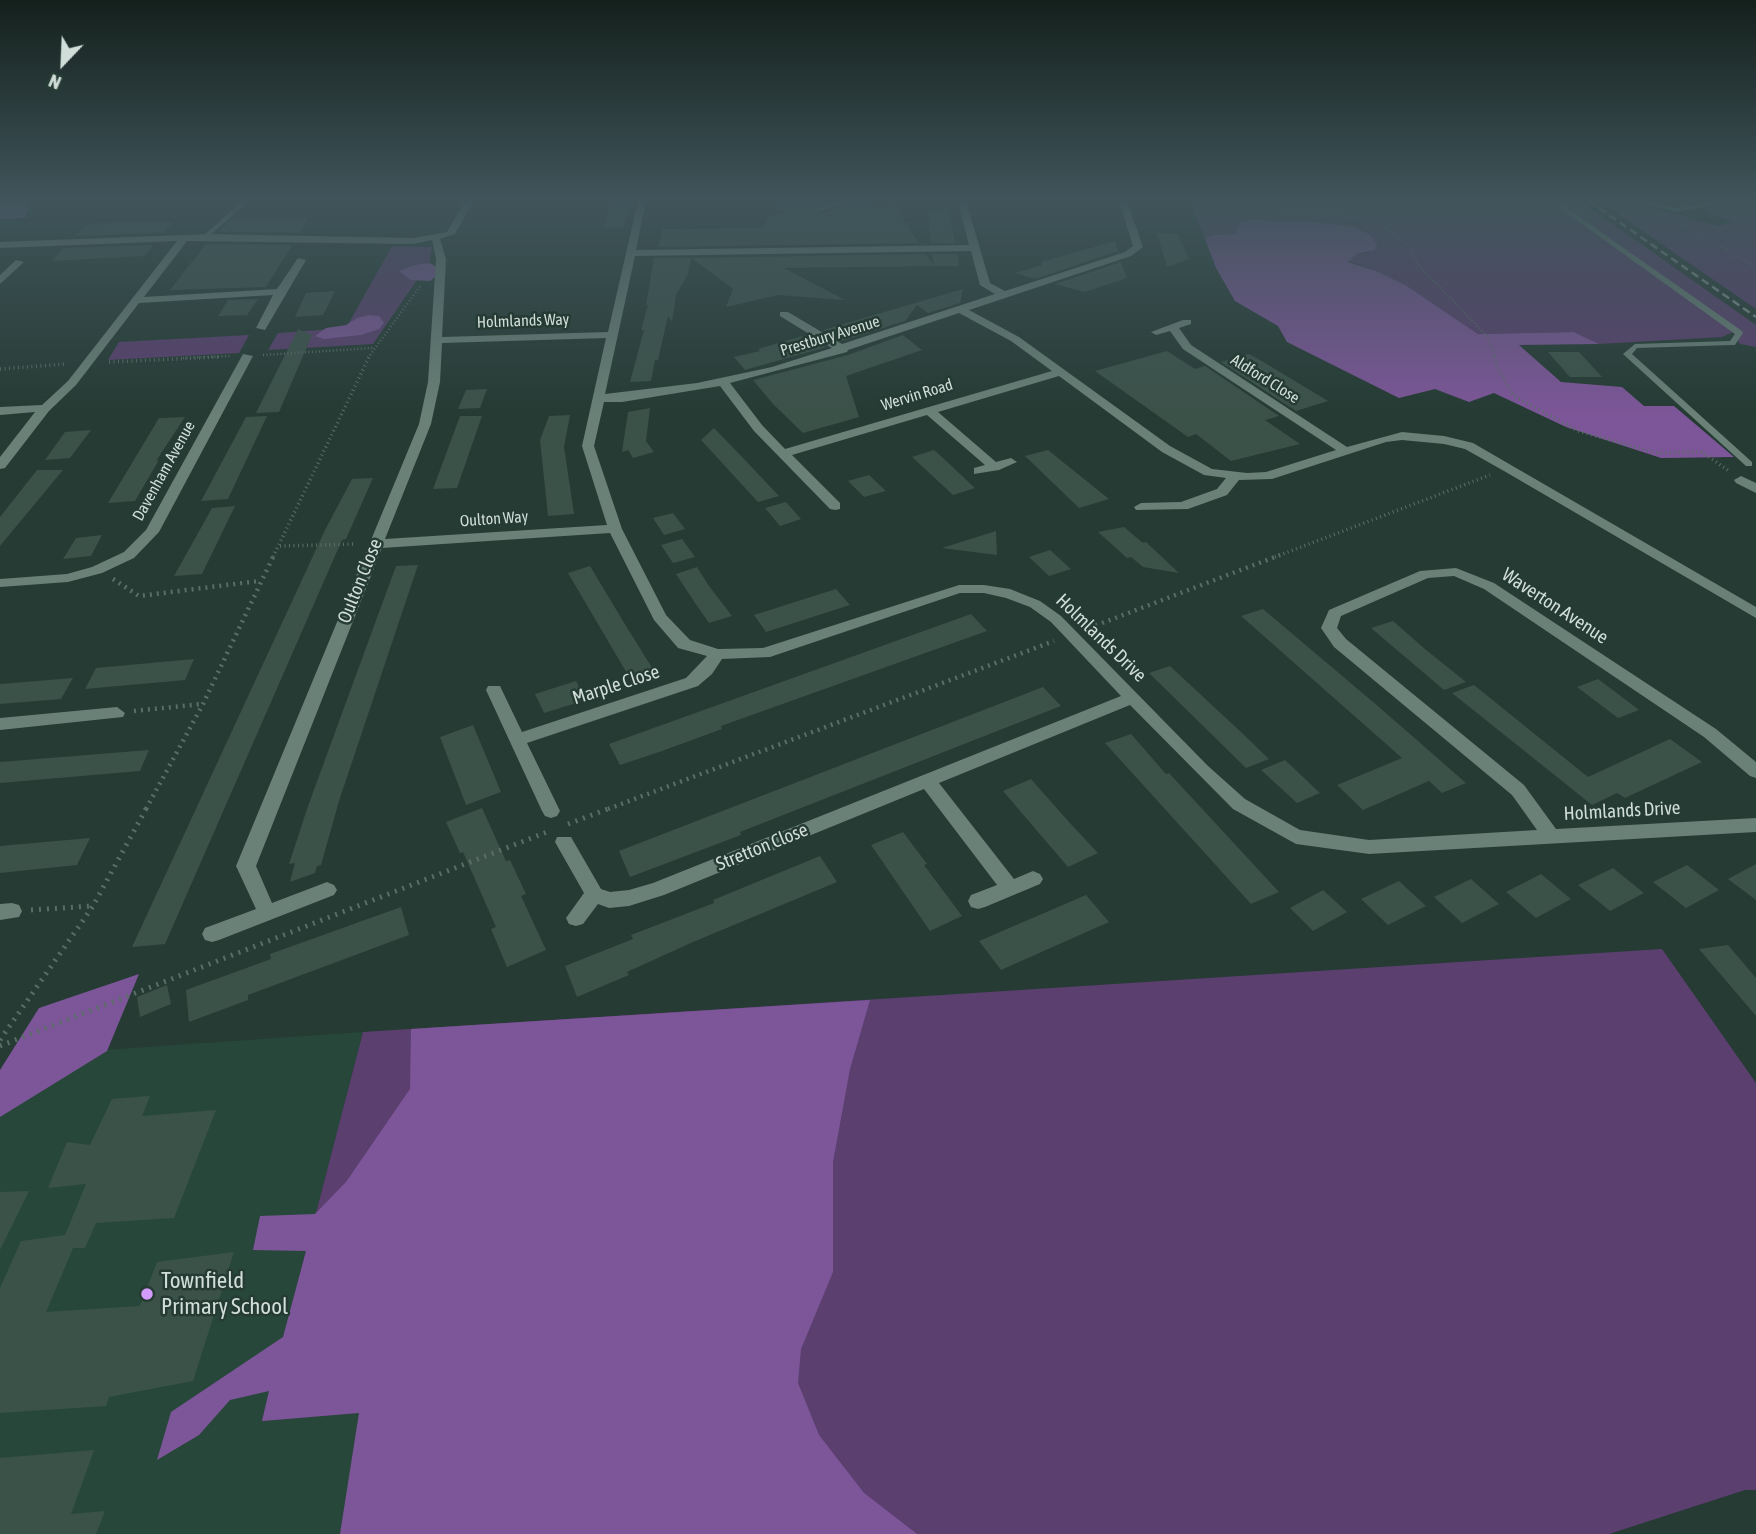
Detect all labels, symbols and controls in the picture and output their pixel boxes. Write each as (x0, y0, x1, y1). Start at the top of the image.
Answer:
north arrow (28, 28, 98, 98)
text: N (45, 70, 64, 95)
street label: Holmlands Way (476, 310, 570, 332)
street label: Prestbury Avenue (778, 312, 882, 360)
street label: Aldford Close (1227, 350, 1303, 408)
street label: Wervin Road (879, 375, 955, 415)
street label: Davenham Avenue (129, 418, 199, 524)
street label: Oulton Way (459, 507, 529, 531)
street label: Oulton Close (333, 535, 387, 627)
street label: Waverton Avenue (1497, 563, 1613, 649)
street label: Holmlands Drive (1051, 589, 1151, 687)
street label: Marple Close (570, 660, 662, 710)
street label: Holmlands Drive (1563, 797, 1681, 825)
street label: Stretton Close (713, 818, 811, 876)
place label: Townfield Primary School (161, 1267, 288, 1321)
marker: Townfield Primary School (139, 1286, 155, 1302)

